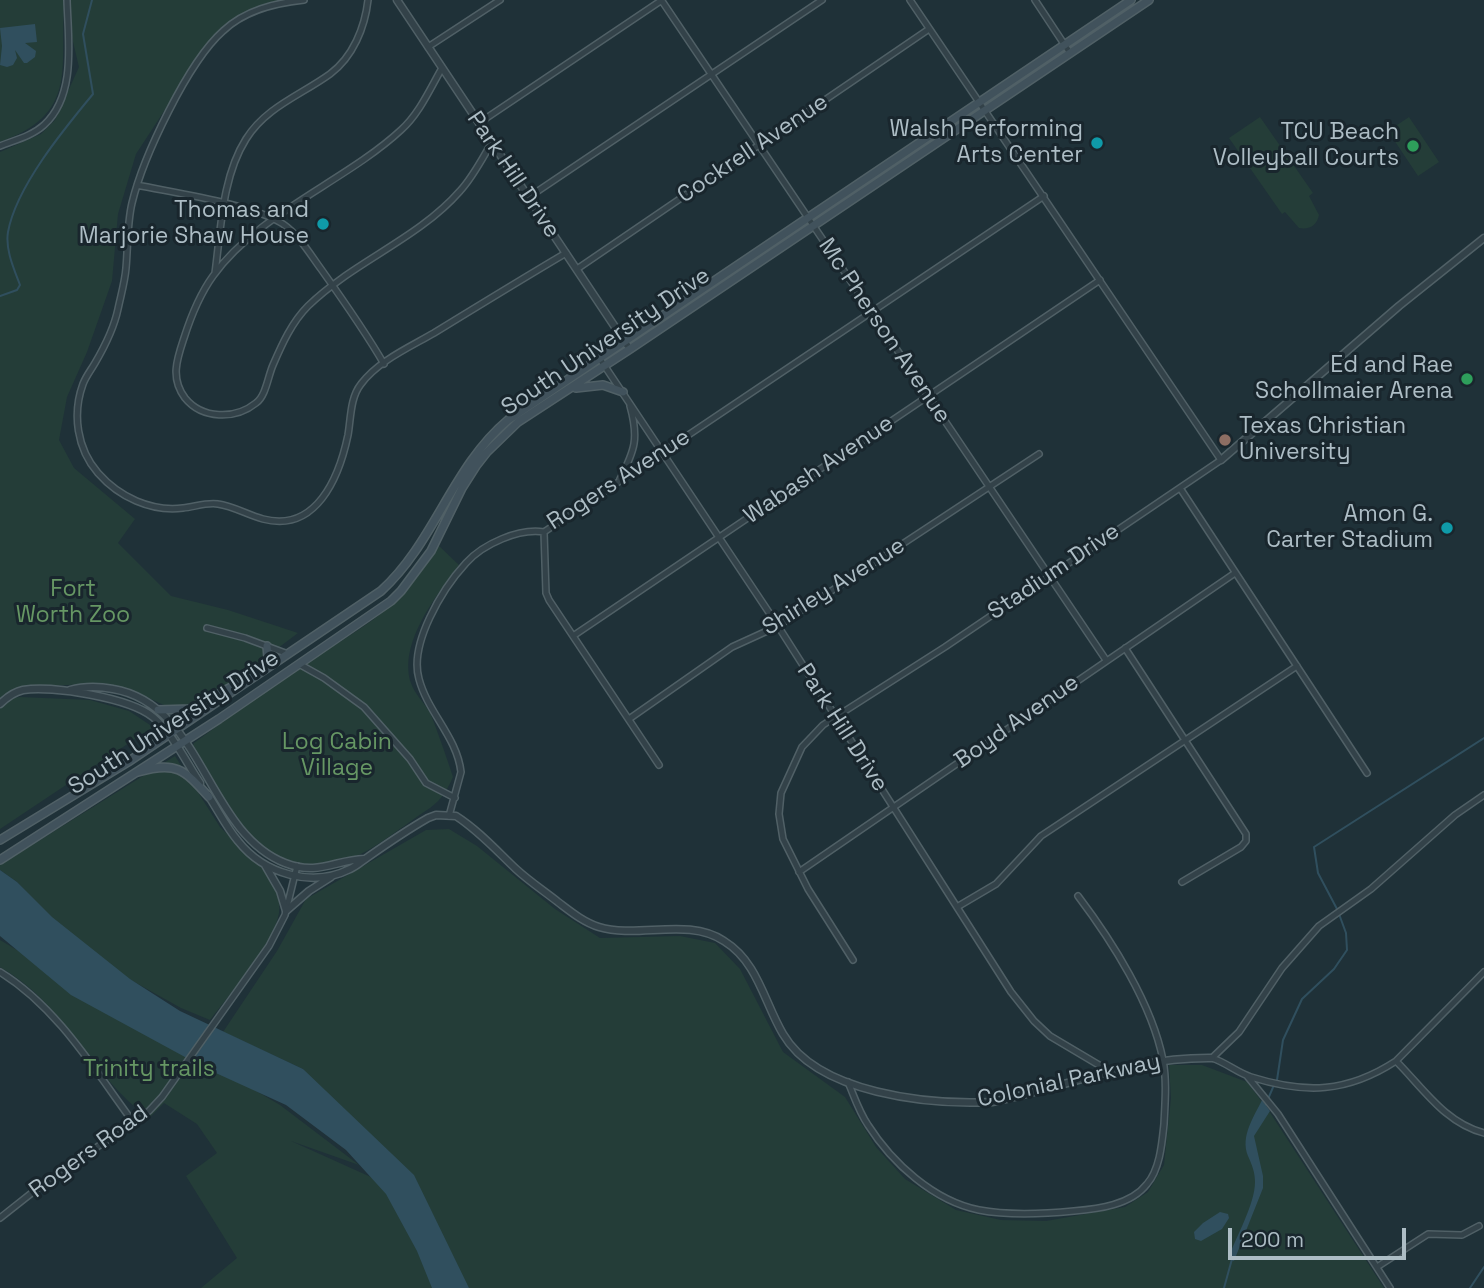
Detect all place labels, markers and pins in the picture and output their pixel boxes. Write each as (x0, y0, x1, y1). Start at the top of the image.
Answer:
place label: Walsh Performing Arts Center (890, 116, 1083, 170)
place label: TCU Beach Volleyball Courts (1213, 119, 1399, 173)
marker: Walsh Performing Arts Center (1089, 135, 1105, 151)
marker: TCU Beach Volleyball Courts (1405, 138, 1421, 154)
place label: Thomas and Marjorie Shaw House (79, 197, 309, 251)
marker: Thomas and Marjorie Shaw House (315, 216, 331, 232)
place label: Ed and Rae Schollmaier Arena (1255, 352, 1453, 406)
marker: Ed and Rae Schollmaier Arena (1459, 371, 1475, 387)
place label: Texas Christian University (1239, 413, 1406, 467)
marker: Texas Christian University (1217, 432, 1233, 448)
place label: Amon G. Carter Stadium (1266, 501, 1433, 555)
marker: Amon G. Carter Stadium (1439, 520, 1455, 536)

